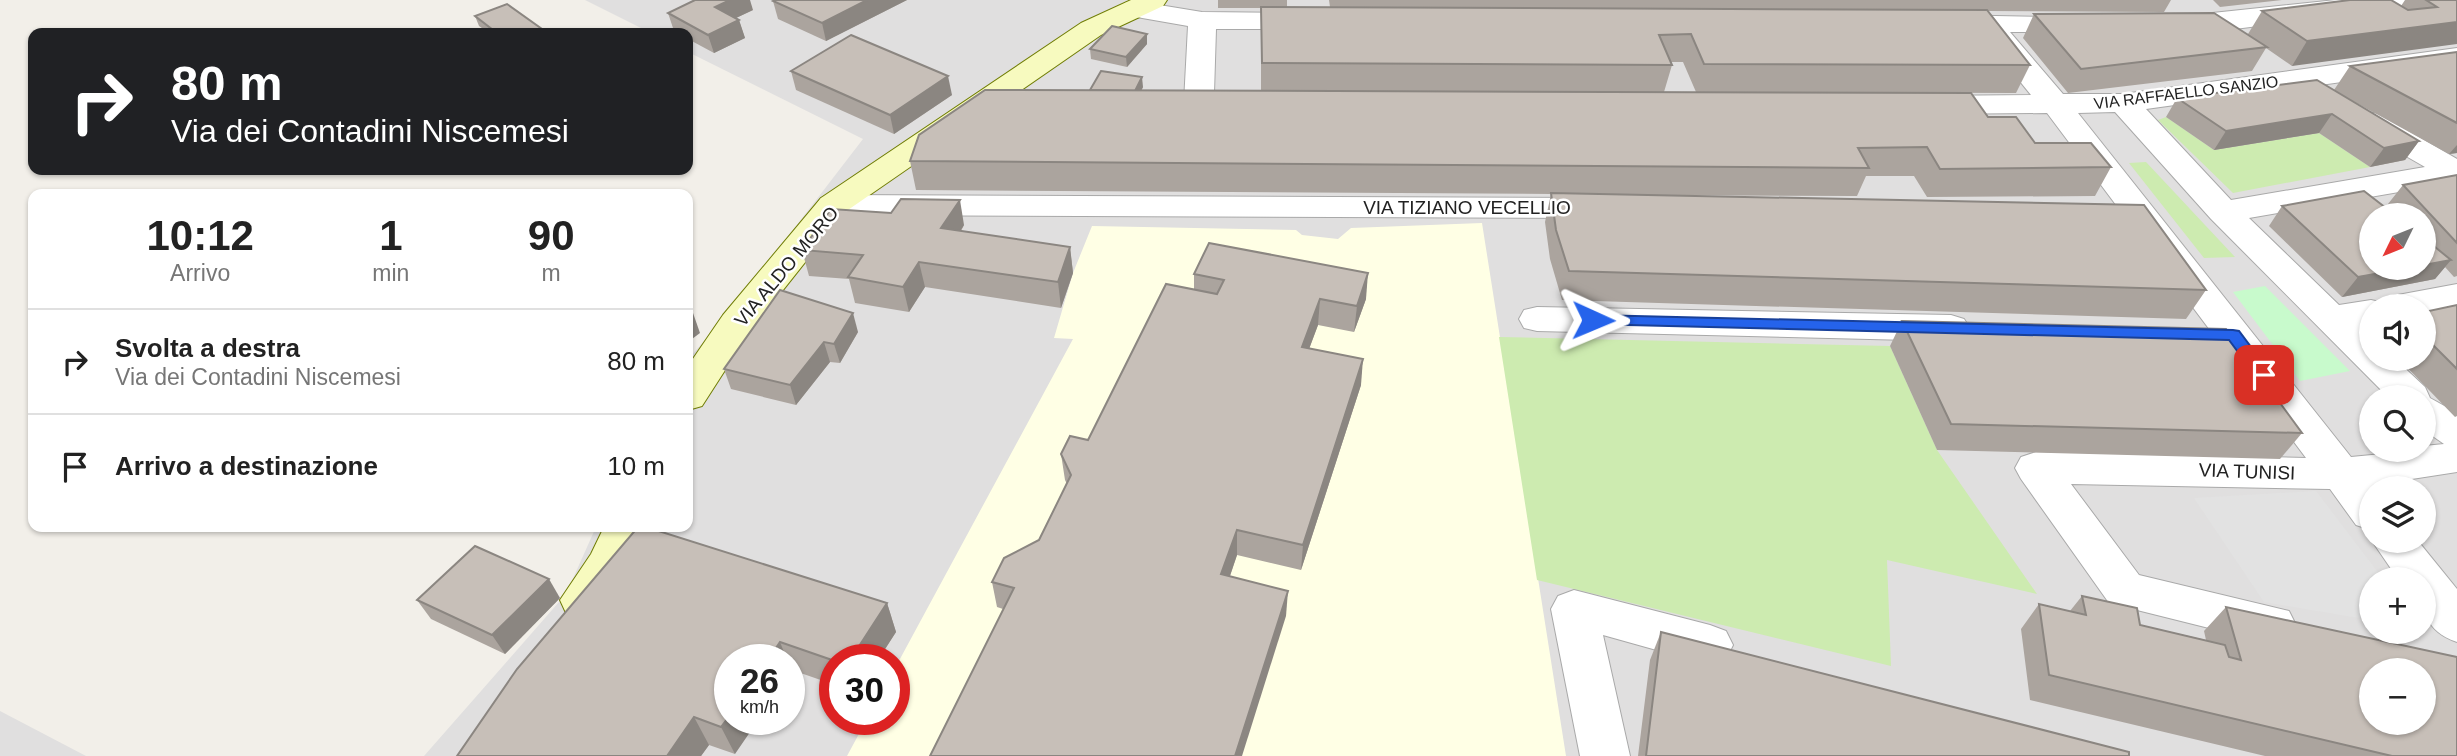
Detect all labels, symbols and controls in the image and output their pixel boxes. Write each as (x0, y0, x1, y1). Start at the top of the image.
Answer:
icon: right (56, 56, 147, 147)
text: 80 m (171, 56, 283, 110)
street label: VIA RAFFAELLO SANZIO (2093, 73, 2279, 112)
text: Via dei Contadini Niscemesi (171, 113, 569, 149)
street label: VIA TIZIANO VECELLIO (1363, 197, 1571, 218)
street label: VIA ALDO MORO (730, 202, 843, 331)
north arrow (2359, 203, 2436, 280)
map controls (2359, 203, 2436, 735)
text: 10:12 (146, 212, 254, 259)
text: 1 (379, 212, 403, 259)
text: 90 (528, 212, 575, 259)
text: Arrivo (170, 260, 230, 286)
text: min (372, 260, 409, 286)
text: m (542, 260, 561, 286)
position arrow (1556, 283, 1630, 357)
button: sound (2359, 294, 2436, 371)
text: Svolta a destra (115, 333, 300, 363)
icon: right (56, 343, 94, 381)
pin (2234, 345, 2294, 405)
text: 80 m (607, 346, 665, 376)
icon: arrive (2245, 356, 2283, 394)
text: Via dei Contadini Niscemesi (115, 364, 401, 390)
button: search (2359, 385, 2436, 462)
icon: arrive (56, 448, 94, 486)
text: Arrivo a destinazione (115, 451, 378, 481)
text: 10 m (607, 451, 665, 481)
street label: VIA TUNISI (2198, 459, 2296, 484)
button: layers (2359, 476, 2436, 553)
button: + (2359, 567, 2436, 644)
speed limit sign: 30 (819, 644, 910, 735)
button: − (2359, 658, 2436, 735)
text: 26 (740, 661, 779, 700)
text: km/h (740, 697, 779, 717)

